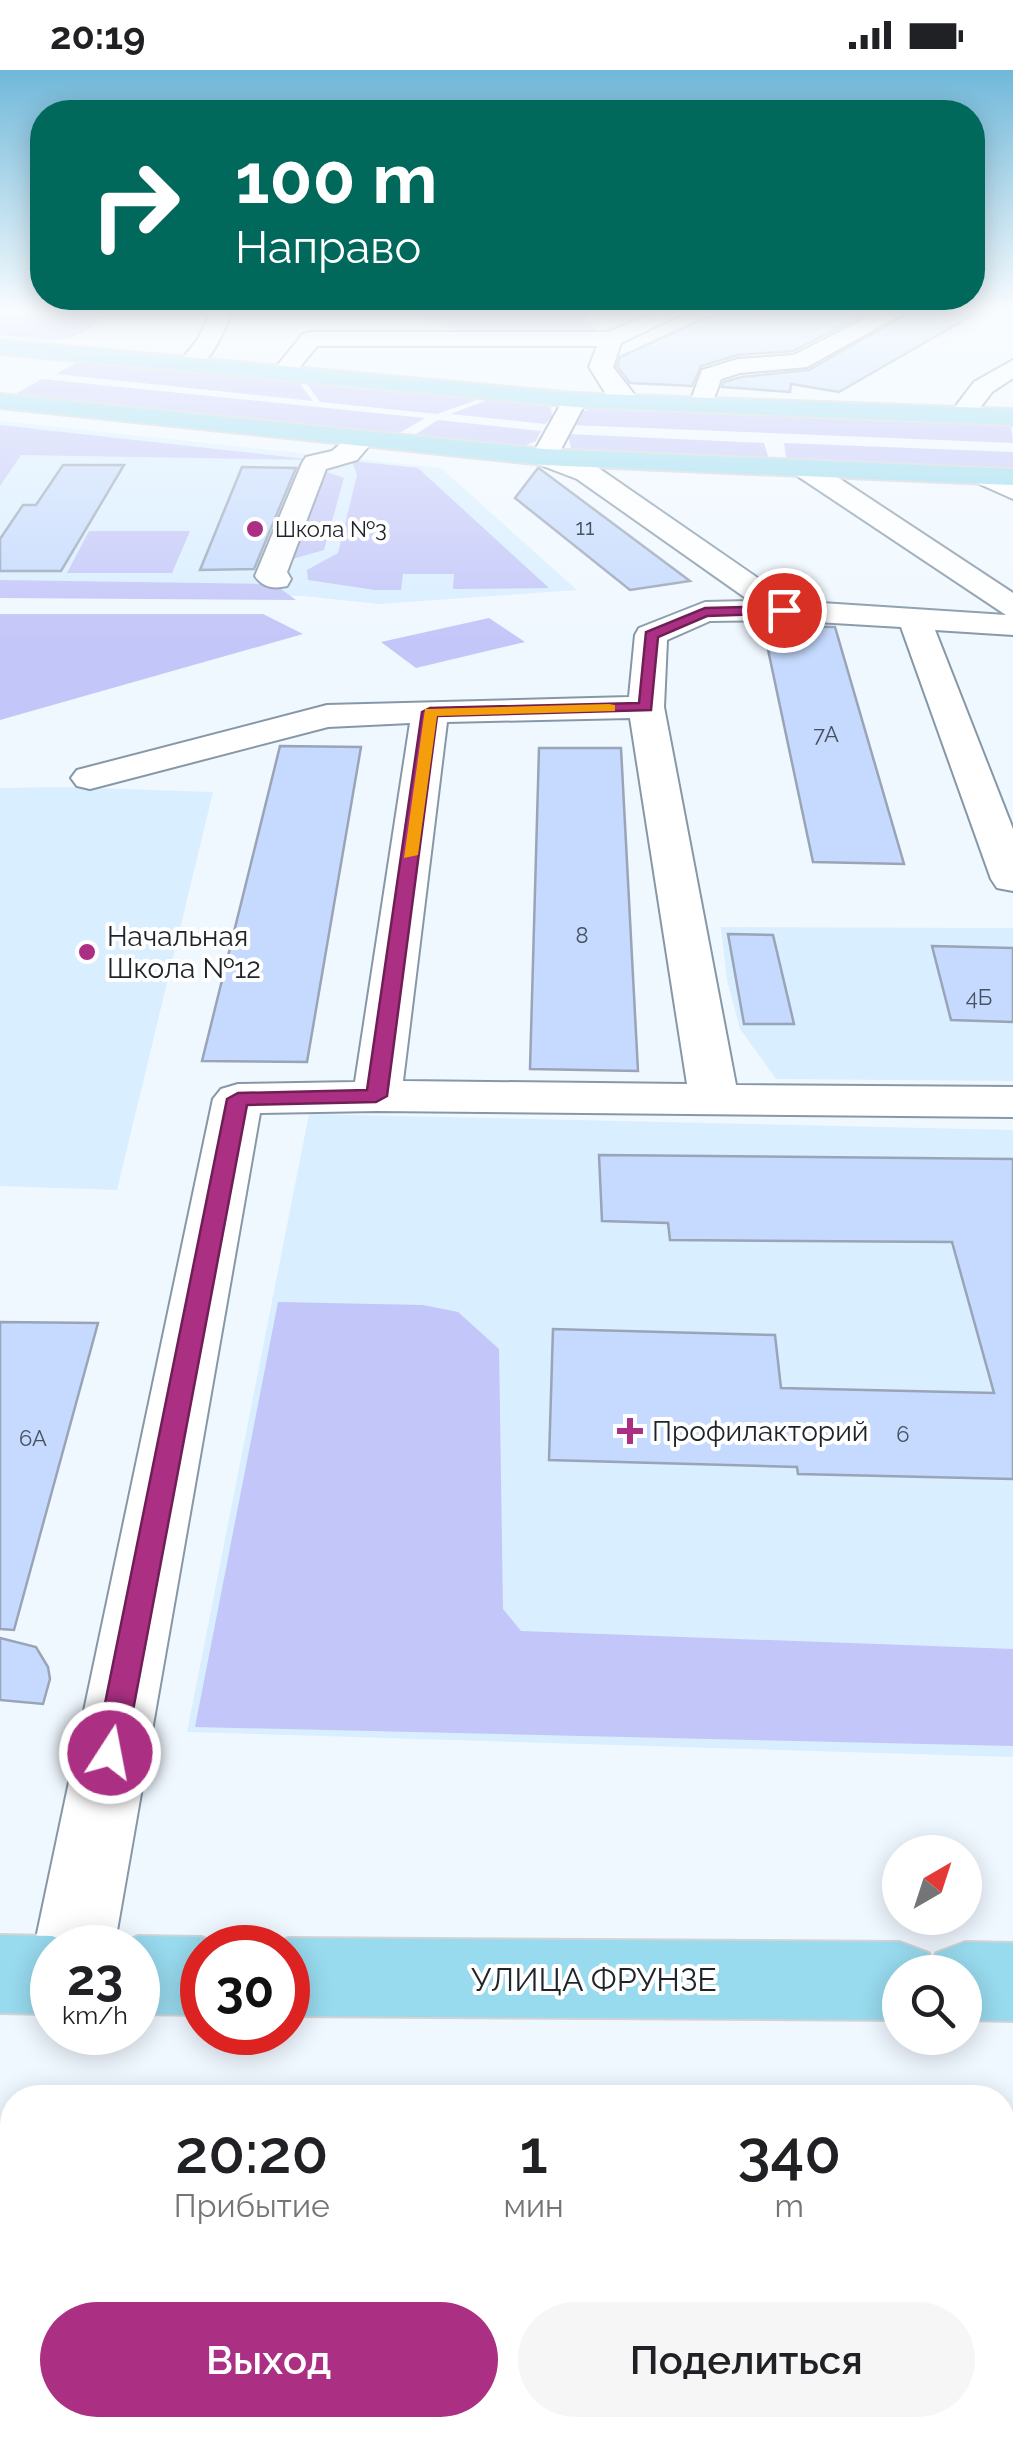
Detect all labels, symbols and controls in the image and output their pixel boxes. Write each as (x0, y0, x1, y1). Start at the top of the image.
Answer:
text: 20:19 (50, 13, 145, 58)
text: 100 m (235, 137, 438, 219)
icon: right (70, 140, 200, 270)
text: Направо (235, 221, 421, 274)
house number: 11 (576, 514, 594, 540)
place label: Школа №3 (275, 516, 387, 542)
marker: Школа №3 (244, 518, 266, 540)
pin (742, 568, 827, 653)
icon: arrive (757, 583, 812, 638)
house number: 7А (813, 721, 839, 747)
place label: Начальная Школа №12 (107, 920, 261, 985)
house number: 8 (575, 922, 589, 948)
marker: Начальная Школа №12 (76, 941, 98, 963)
house number: 4Б (966, 984, 992, 1010)
place label: Профилакторий (652, 1415, 868, 1448)
marker: Профилакторий (617, 1418, 643, 1444)
house number: 6 (896, 1421, 910, 1447)
house number: 6А (19, 1425, 47, 1451)
position arrow (58, 1701, 162, 1805)
north arrow (882, 1835, 982, 1935)
map controls (882, 1835, 982, 2055)
speed limit sign: 30 (180, 1925, 310, 2055)
text: 23 (67, 1948, 123, 2007)
button: search (882, 1955, 982, 2055)
street label: УЛИЦА ФРУНЗЕ (471, 1961, 717, 1998)
text: km/h (62, 2000, 128, 2030)
text: 20:20 (175, 2117, 328, 2187)
text: 1 (519, 2117, 548, 2187)
text: 340 (738, 2117, 841, 2187)
text: Прибытие (174, 2187, 330, 2224)
text: мин (504, 2187, 564, 2224)
text: m (775, 2187, 804, 2224)
button: Выход (40, 2302, 498, 2417)
button: Поделиться (518, 2302, 975, 2417)

